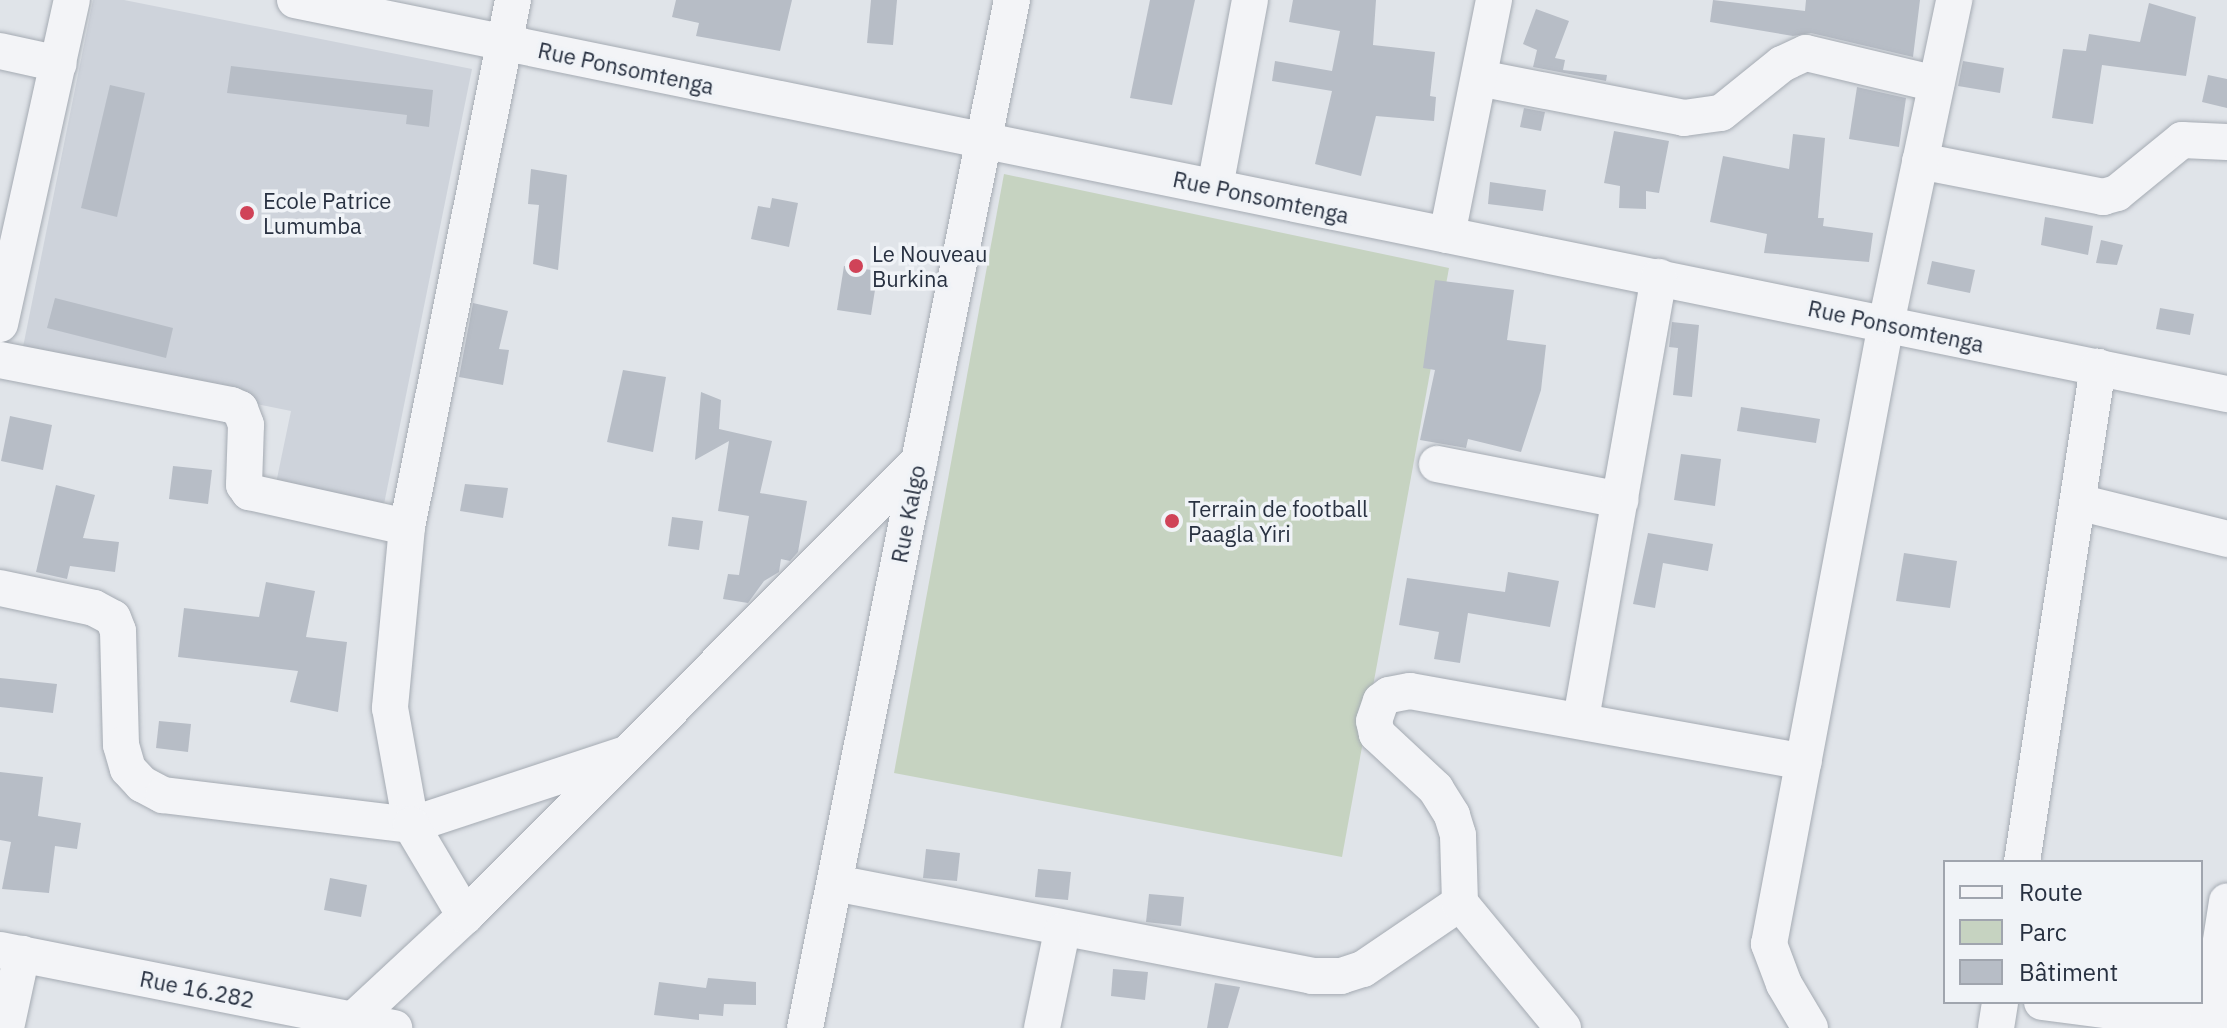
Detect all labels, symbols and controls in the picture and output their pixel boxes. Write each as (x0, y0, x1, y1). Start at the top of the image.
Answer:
street label: Rue Ponsomtenga (536, 36, 716, 100)
street label: Rue Ponsomtenga (1171, 165, 1351, 229)
place label: Ecole Patrice Lumumba (263, 187, 391, 238)
marker: Ecole Patrice Lumumba (238, 204, 256, 222)
place label: Le Nouveau Burkina (872, 240, 987, 292)
marker: Le Nouveau Burkina (847, 257, 865, 275)
street label: Rue Ponsomtenga (1806, 294, 1986, 358)
street label: Rue Kalgo (886, 463, 930, 565)
place label: Terrain de football Paagla Yiri (1188, 495, 1368, 546)
marker: Terrain de football Paagla Yiri (1163, 512, 1181, 530)
legend (1943, 860, 2203, 1004)
text: Route (2019, 876, 2083, 908)
text: Parc (2019, 916, 2067, 948)
text: Bâtiment (2019, 956, 2118, 988)
street label: Rue 16.282 (138, 965, 256, 1013)

